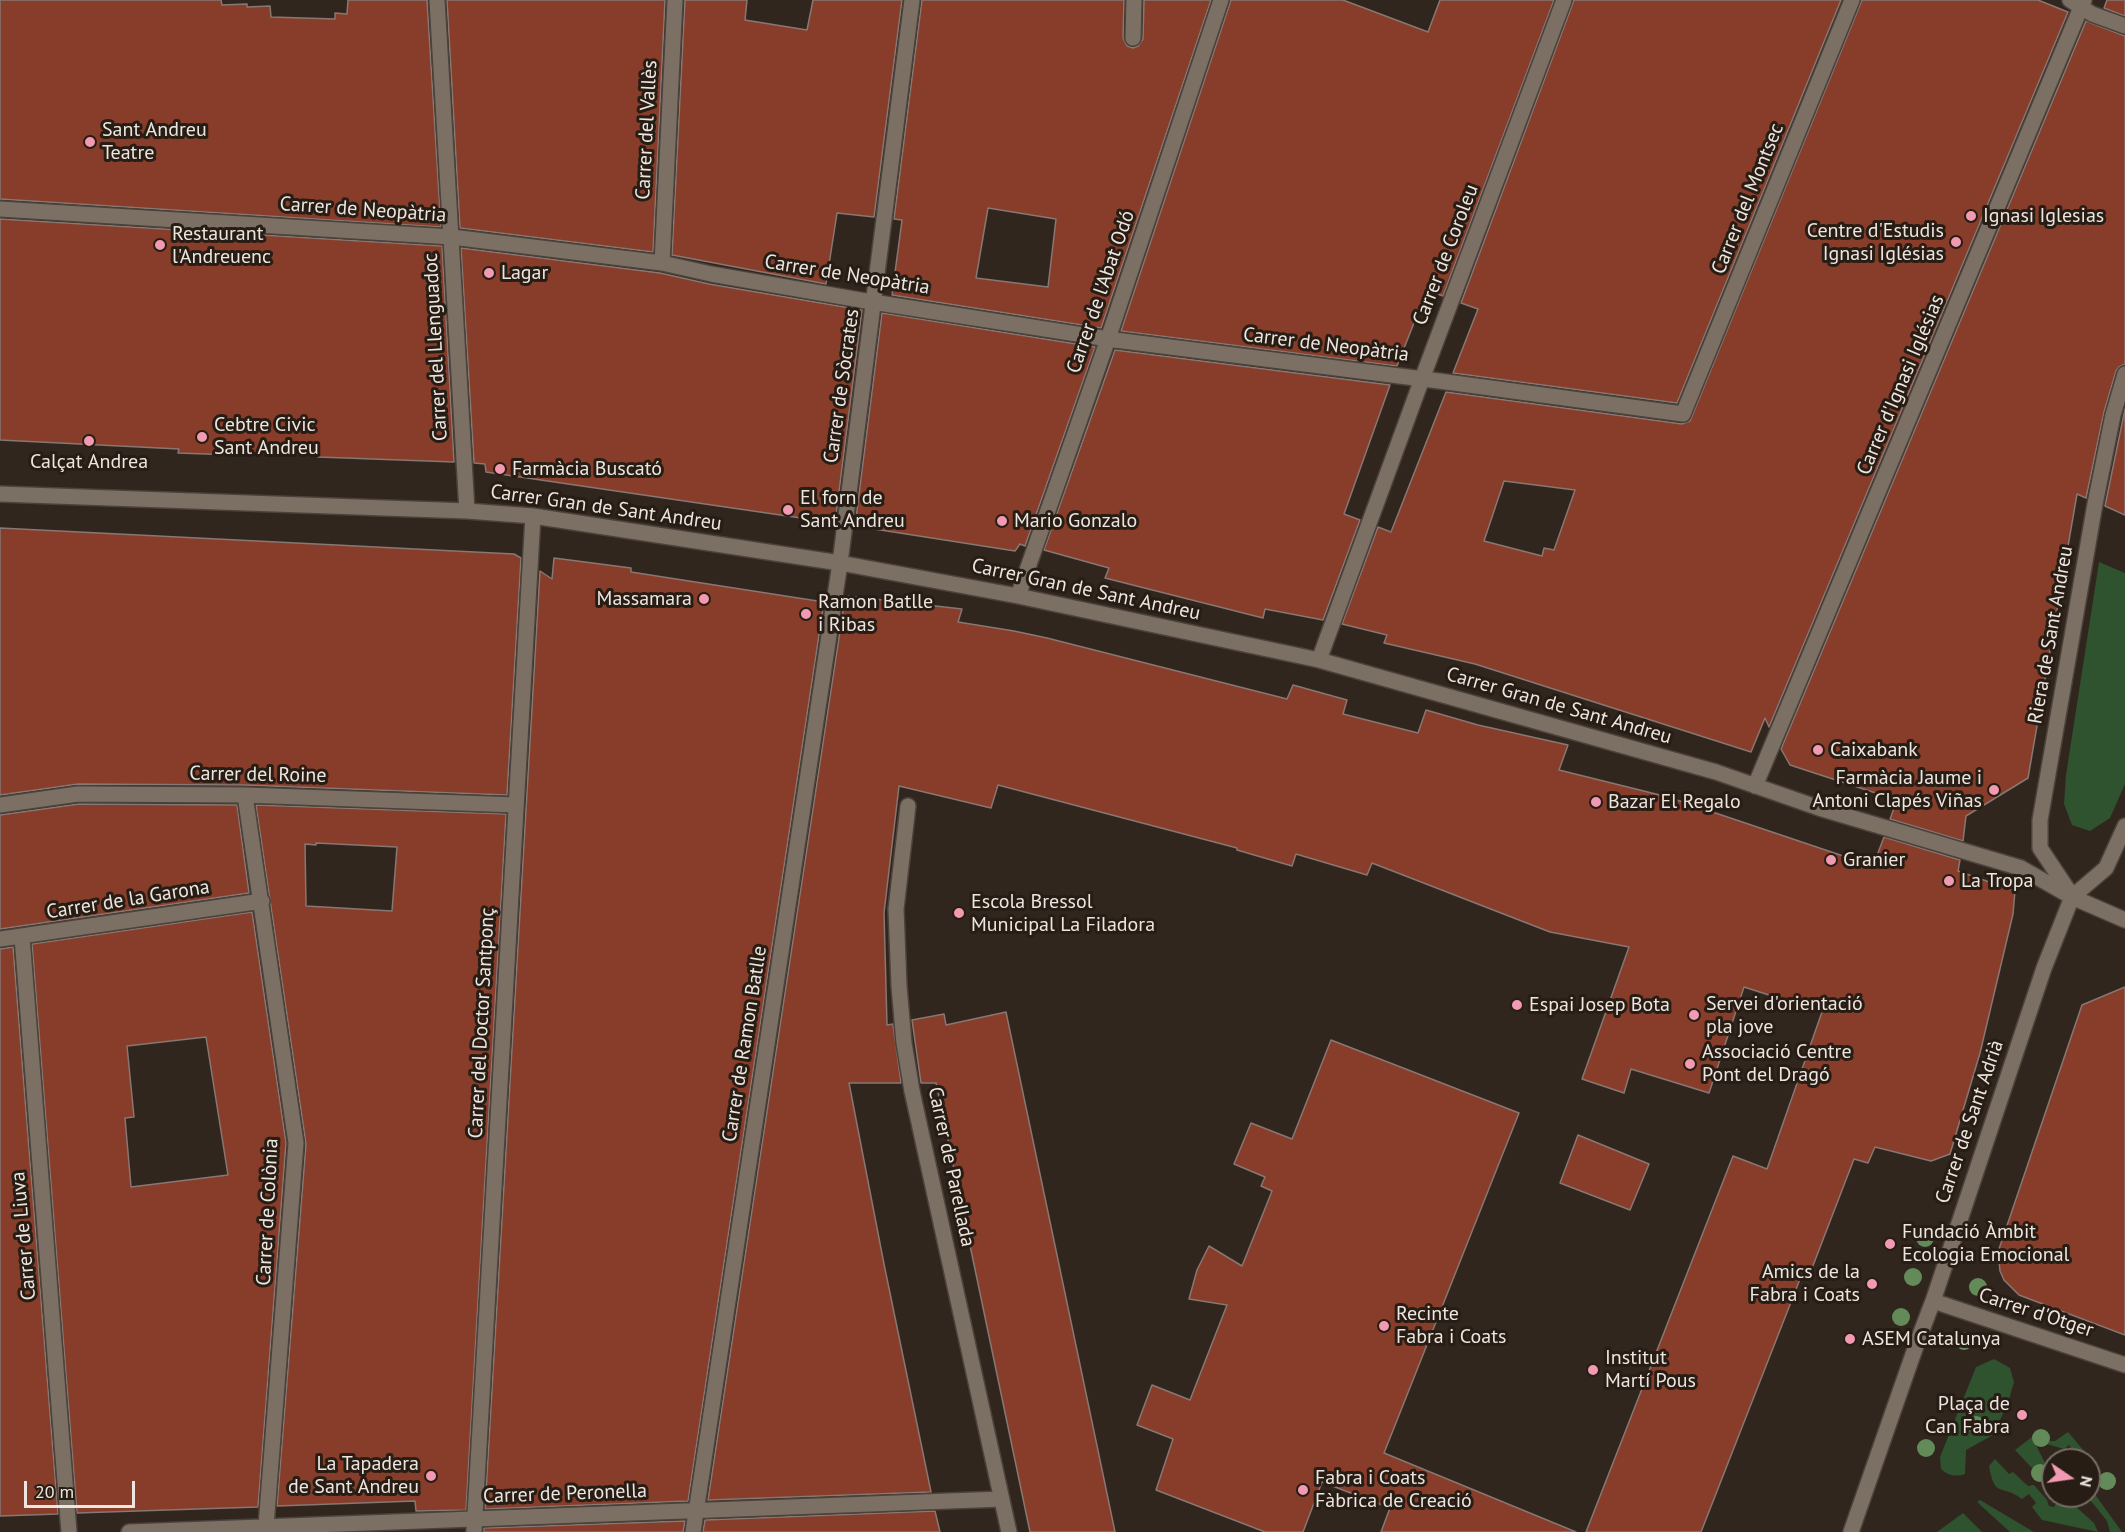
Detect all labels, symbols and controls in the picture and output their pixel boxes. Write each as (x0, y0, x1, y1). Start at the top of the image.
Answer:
street label: Carrer del Vallès (631, 60, 663, 200)
place label: Sant Andreu Teatre (102, 118, 207, 165)
street label: Carrer del Montsec (1707, 120, 1789, 278)
marker: Sant Andreu Teatre (83, 135, 97, 149)
street label: Carrer de Coroleu (1408, 181, 1484, 329)
street label: Carrer de Neopàtria (279, 192, 447, 228)
place label: Ignasi Iglesias (1983, 204, 2104, 228)
street label: Carrer de l'Abat Odó (1062, 207, 1140, 377)
marker: Ignasi Iglesias (1964, 209, 1978, 223)
place label: Centre d'Estudis Ignasi Iglésias (1807, 219, 1944, 266)
place label: Restaurant l'Andreuenc (172, 222, 271, 269)
marker: Centre d'Estudis Ignasi Iglésias (1949, 235, 1963, 249)
marker: Restaurant l'Andreuenc (153, 238, 167, 252)
street label: Carrer de Neopàtria (763, 250, 931, 300)
street label: Carrer del Llenguadoc (419, 252, 453, 442)
place label: Lagar (501, 261, 548, 285)
marker: Lagar (482, 266, 496, 280)
street label: Carrer d'Ignasi Iglésias (1852, 291, 1950, 479)
street label: Carrer de Sòcrates (819, 307, 865, 465)
street label: Carrer de Neopàtria (1242, 323, 1410, 367)
place label: Cebtre Civic Sant Andreu (214, 413, 319, 460)
marker: Cebtre Civic Sant Andreu (195, 430, 209, 444)
marker: Calçat Andrea (82, 434, 96, 448)
place label: Calçat Andrea (30, 450, 148, 474)
place label: Farmàcia Buscató (512, 457, 662, 481)
marker: Farmàcia Buscató (493, 462, 507, 476)
street label: Carrer Gran de Sant Andreu (489, 480, 723, 536)
place label: El forn de Sant Andreu (800, 486, 905, 533)
marker: El forn de Sant Andreu (781, 503, 795, 517)
place label: Mario Gonzalo (1014, 509, 1137, 533)
marker: Mario Gonzalo (995, 514, 1009, 528)
street label: Riera de Sant Andreu (2024, 544, 2078, 726)
street label: Carrer Gran de Sant Andreu (969, 554, 1203, 626)
place label: Massamara (597, 587, 692, 611)
place label: Ramon Batlle i Ribas (818, 590, 933, 637)
marker: Massamara (697, 592, 711, 606)
marker: Ramon Batlle i Ribas (799, 607, 813, 621)
street label: Carrer Gran de Sant Andreu (1444, 662, 1674, 750)
place label: Caixabank (1830, 738, 1918, 762)
marker: Caixabank (1811, 743, 1825, 757)
street label: Carrer del Roine (189, 762, 327, 788)
place label: Farmàcia Jaume i Antoni Clapés Viñas (1813, 766, 1982, 813)
marker: Farmàcia Jaume i Antoni Clapés Viñas (1987, 783, 2001, 797)
place label: Bazar El Regalo (1608, 790, 1741, 814)
marker: Bazar El Regalo (1589, 795, 1603, 809)
place label: Granier (1843, 848, 1905, 872)
marker: Granier (1824, 853, 1838, 867)
place label: La Tropa (1961, 869, 2033, 893)
marker: La Tropa (1942, 874, 1956, 888)
street label: Carrer de la Garona (45, 875, 211, 925)
place label: Escola Bressol Municipal La Filadora (971, 890, 1155, 937)
marker: Escola Bressol Municipal La Filadora (952, 906, 966, 920)
street label: Carrer del Doctor Santponç (464, 907, 500, 1139)
street label: Carrer de Ramon Batlle (718, 944, 772, 1144)
place label: Servei d'orientació pla jove (1706, 992, 1863, 1039)
place label: Espai Josep Bota (1529, 993, 1670, 1017)
marker: Espai Josep Bota (1510, 998, 1524, 1012)
marker: Servei d'orientació pla jove (1687, 1008, 1701, 1022)
street label: Carrer de Sant Adrià (1931, 1037, 2009, 1207)
place label: Associació Centre Pont del Dragó (1702, 1040, 1852, 1087)
marker: Associació Centre Pont del Dragó (1683, 1057, 1697, 1071)
street label: Carrer de Parellada (922, 1085, 980, 1249)
street label: Carrer de Colònia (252, 1138, 284, 1286)
street label: Carrer de Liuva (6, 1171, 42, 1301)
place label: Fundació Àmbit Ecologia Emocional (1902, 1220, 2069, 1267)
marker: Fundació Àmbit Ecologia Emocional (1883, 1237, 1897, 1251)
place label: Amics de la Fabra i Coats (1750, 1260, 1860, 1307)
marker: Amics de la Fabra i Coats (1865, 1277, 1879, 1291)
street label: Carrer d'Otger (1976, 1283, 2096, 1343)
place label: Recinte Fabra i Coats (1396, 1302, 1506, 1349)
marker: Recinte Fabra i Coats (1377, 1319, 1391, 1333)
place label: ASEM Catalunya (1862, 1327, 2001, 1351)
marker: ASEM Catalunya (1843, 1332, 1857, 1346)
place label: Institut Martí Pous (1605, 1346, 1696, 1393)
marker: Institut Martí Pous (1586, 1363, 1600, 1377)
place label: Plaça de Can Fabra (1925, 1392, 2010, 1439)
marker: Plaça de Can Fabra (2015, 1408, 2029, 1422)
north arrow (2041, 1448, 2101, 1508)
place label: La Tapadera de Sant Andreu (288, 1452, 419, 1499)
place label: Fabra i Coats Fàbrica de Creació (1315, 1466, 1472, 1513)
scale bar (27, 1469, 138, 1507)
marker: La Tapadera de Sant Andreu (424, 1469, 438, 1483)
text: N (2076, 1474, 2098, 1489)
street label: Carrer de Peronella (483, 1479, 647, 1509)
text: 20 m (35, 1480, 74, 1503)
marker: Fabra i Coats Fàbrica de Creació (1296, 1483, 1310, 1497)

